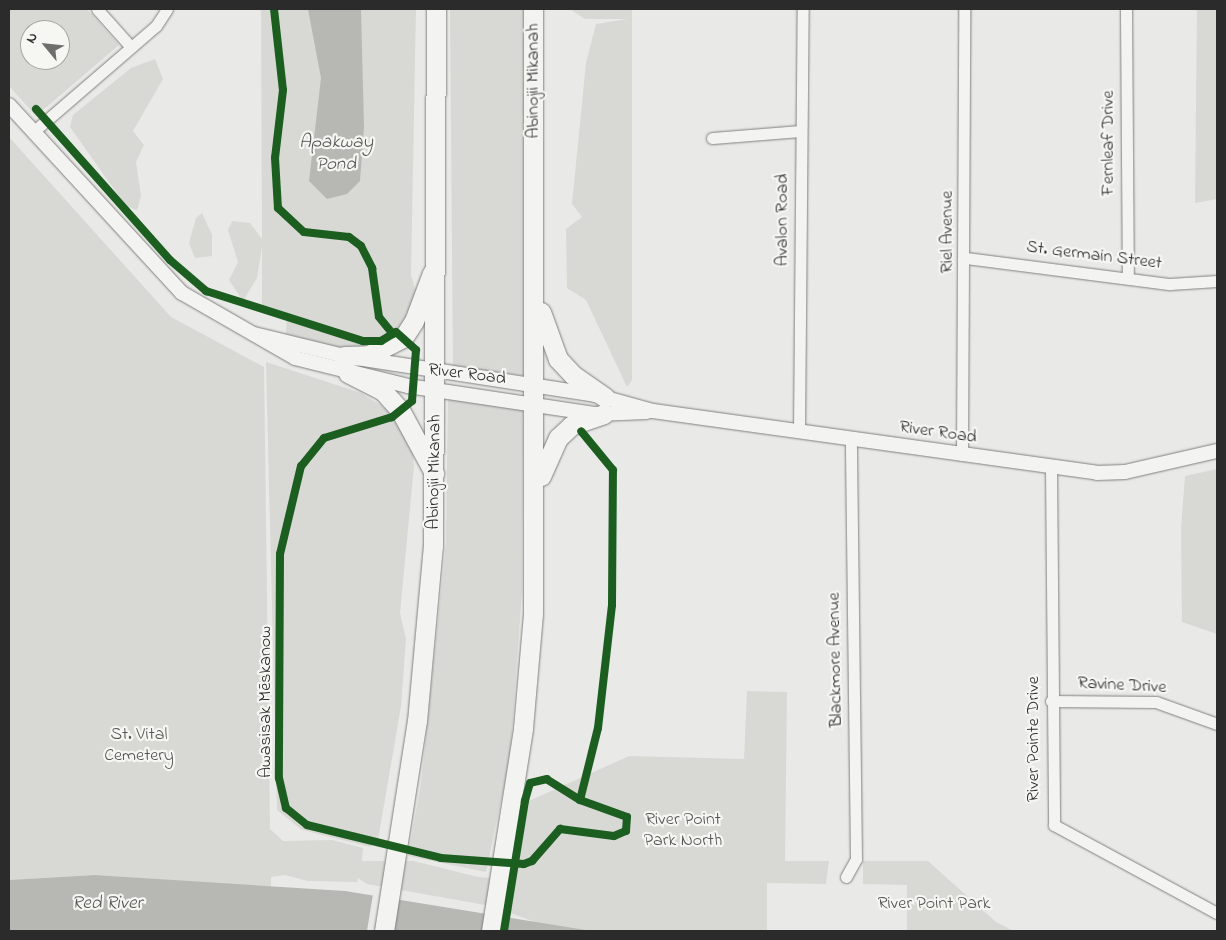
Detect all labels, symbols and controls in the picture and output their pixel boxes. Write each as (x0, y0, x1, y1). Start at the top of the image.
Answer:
north arrow (20, 20, 70, 70)
street label: Abinojii Mikanah (523, 23, 545, 139)
text: N (21, 29, 44, 47)
street label: Fernleaf Drive (1098, 90, 1120, 196)
water label: Apakway Pond (299, 132, 373, 176)
street label: Avalon Road (772, 174, 794, 266)
street label: Riel Avenue (937, 191, 959, 273)
street label: St. Germain Street (1025, 237, 1163, 275)
street label: River Road (427, 360, 507, 390)
street label: Abinojii Mikanah (423, 414, 447, 530)
street label: River Road (898, 417, 978, 449)
street label: Blackmore Avenue (824, 592, 848, 728)
street label: Awasisak Mēskanow (255, 626, 277, 778)
street label: Ravine Drive (1077, 673, 1167, 699)
street label: River Pointe Drive (1023, 676, 1045, 802)
park label: St. Vital Cemetery (104, 725, 174, 768)
park label: River Point Park North (644, 810, 722, 852)
water label: Red River (72, 893, 142, 915)
park label: River Point Park (878, 893, 990, 915)

